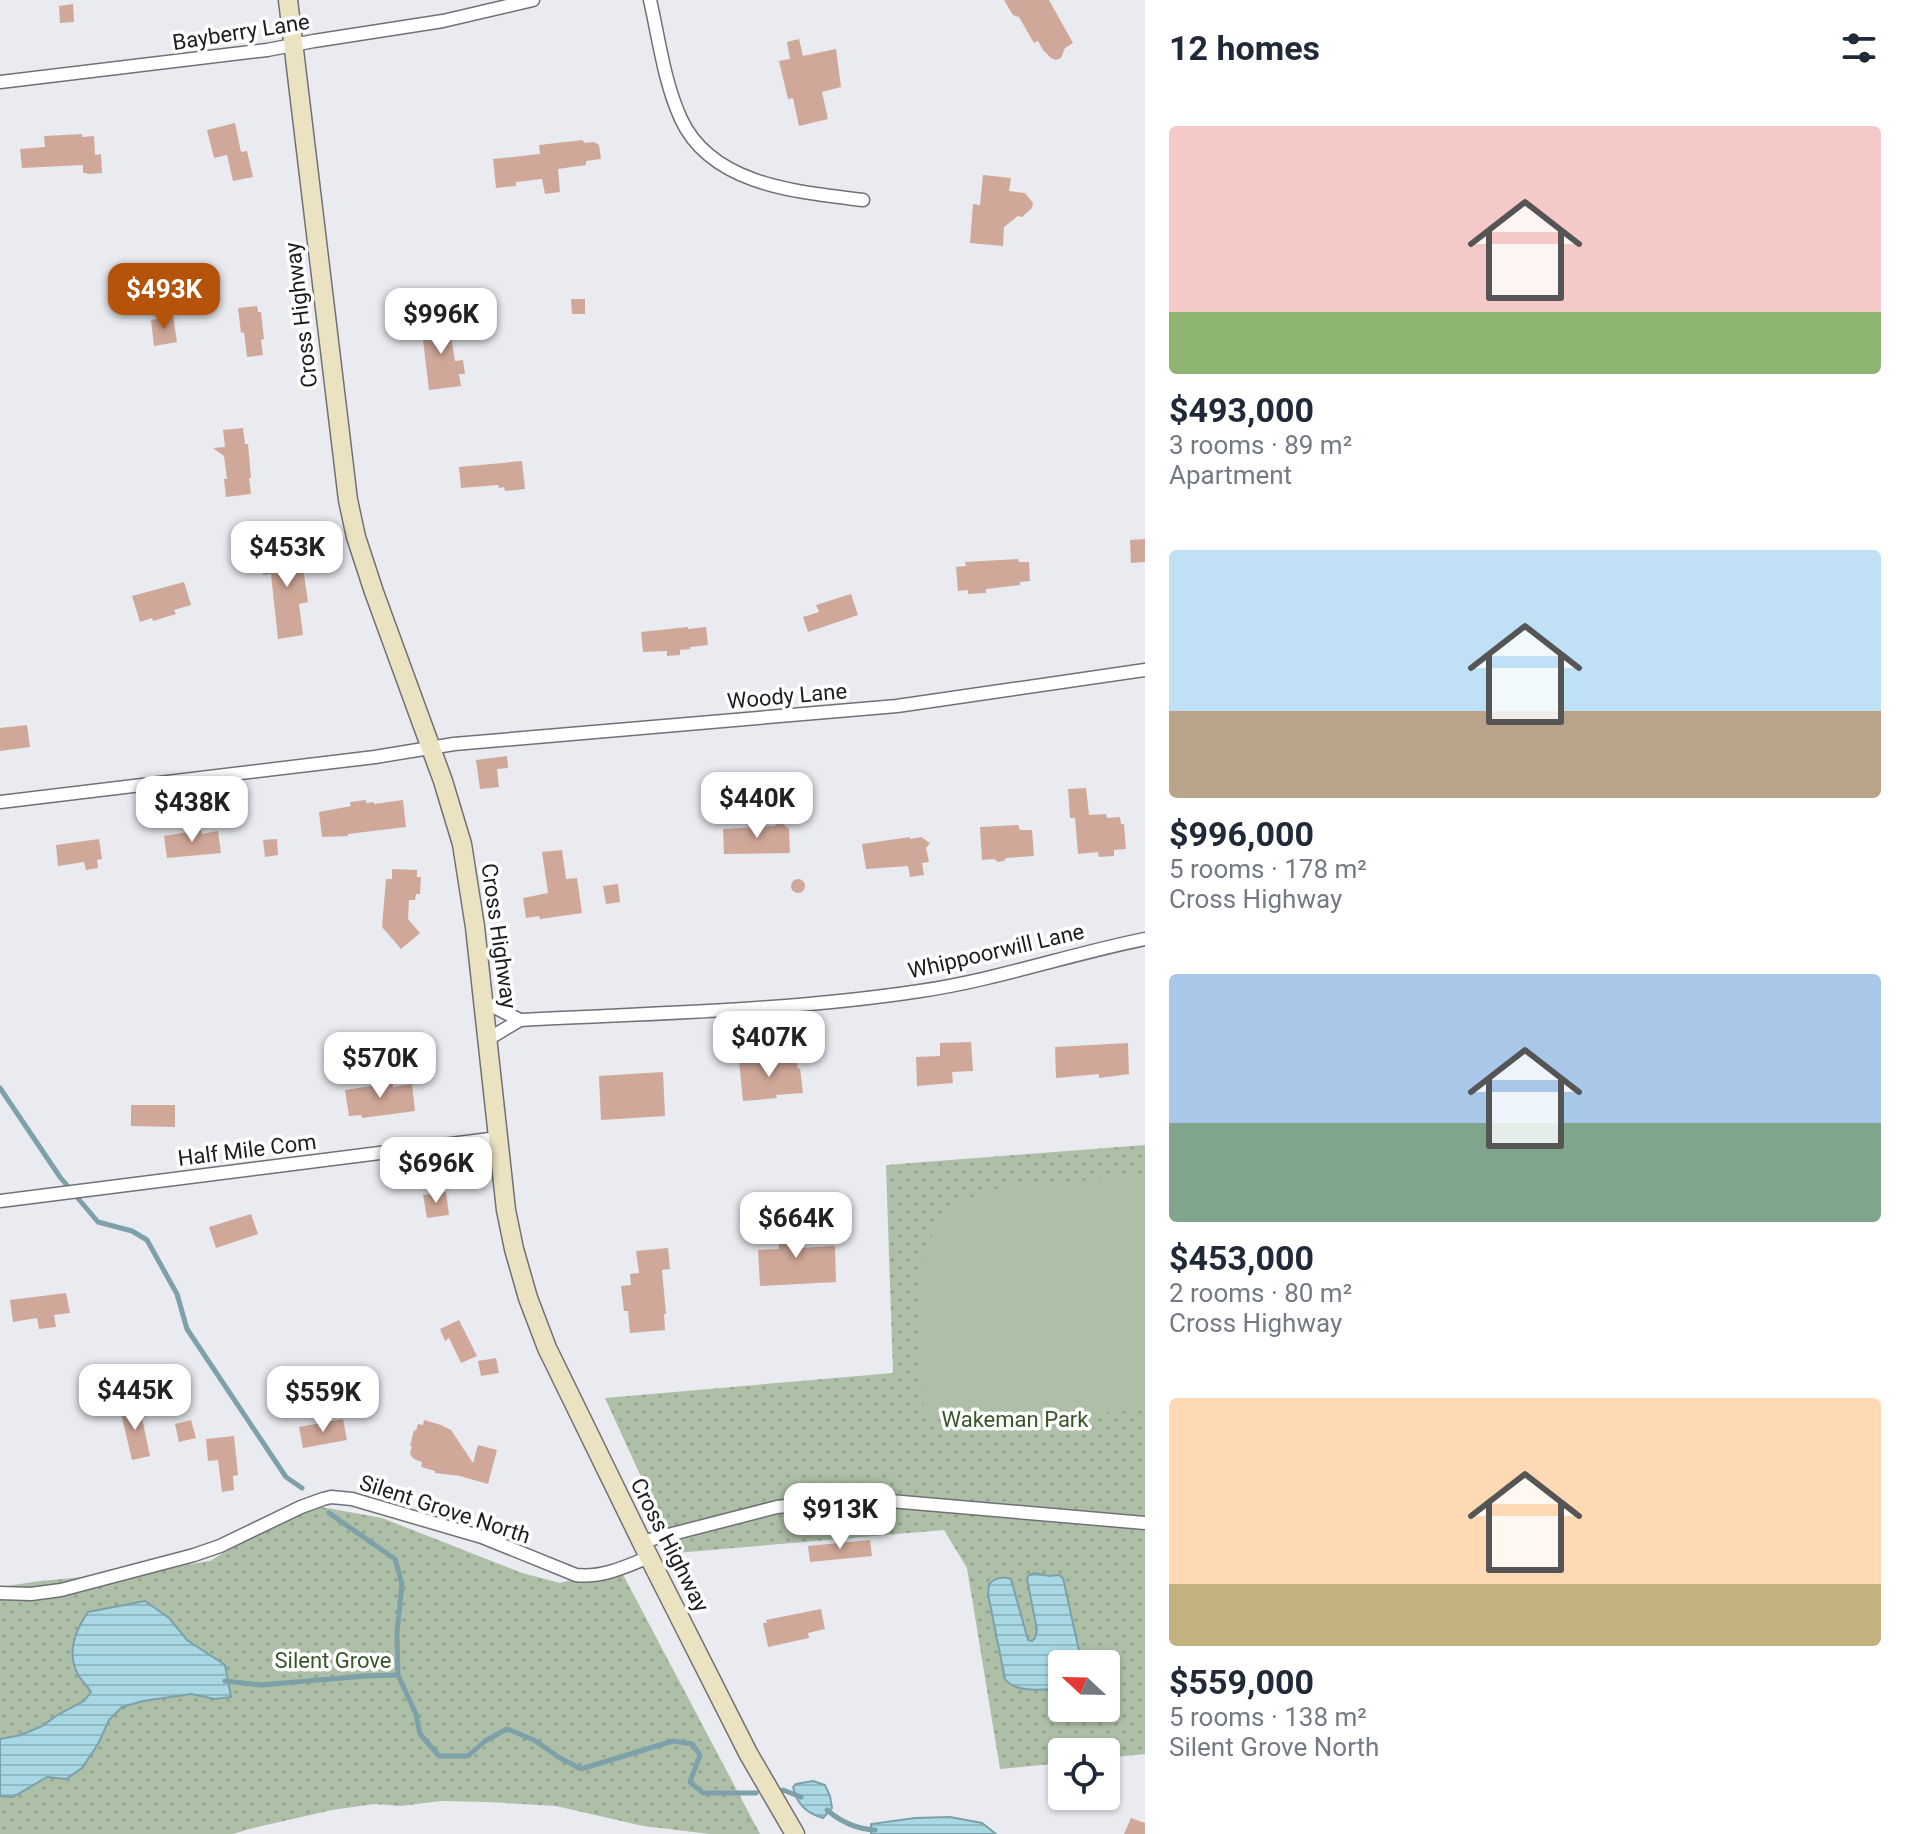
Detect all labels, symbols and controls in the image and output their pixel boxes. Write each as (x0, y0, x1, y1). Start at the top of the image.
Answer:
street label: Bayberry Lane (171, 9, 311, 55)
icon: filters (1837, 26, 1881, 70)
text: 12 homes (1169, 28, 1320, 68)
icon: home (1453, 178, 1597, 322)
street label: Cross Highway (280, 240, 322, 389)
pin: $493K (108, 263, 220, 331)
text: $493K (126, 274, 202, 304)
pin: $996K (385, 288, 497, 356)
text: $996K (403, 299, 479, 329)
text: $493,000 (1169, 390, 1314, 430)
text: 3 rooms · 89 m² (1169, 430, 1352, 460)
text: Apartment (1169, 460, 1292, 490)
pin: $453K (231, 521, 343, 589)
text: $453K (249, 532, 325, 562)
icon: home (1453, 602, 1597, 746)
street label: Woody Lane (726, 678, 848, 714)
pin: $440K (701, 772, 813, 840)
pin: $438K (136, 776, 248, 844)
text: $440K (719, 783, 795, 813)
text: $438K (154, 787, 230, 817)
text: $996,000 (1169, 814, 1314, 854)
text: 5 rooms · 178 m² (1169, 854, 1367, 884)
street label: Cross Highway (476, 862, 522, 1011)
text: Cross Highway (1169, 884, 1342, 914)
street label: Whippoorwill Lane (905, 919, 1087, 983)
pin: $407K (713, 1011, 825, 1079)
text: $407K (731, 1022, 807, 1052)
icon: home (1453, 1026, 1597, 1170)
pin: $570K (324, 1032, 436, 1100)
text: $570K (342, 1043, 418, 1073)
street label: Half Mile Com (176, 1129, 318, 1171)
pin: $696K (380, 1137, 492, 1205)
text: $696K (398, 1148, 474, 1178)
pin: $664K (740, 1192, 852, 1260)
text: $664K (758, 1203, 834, 1233)
text: $453,000 (1169, 1238, 1314, 1278)
text: 2 rooms · 80 m² (1169, 1278, 1352, 1308)
text: Cross Highway (1169, 1308, 1342, 1338)
pin: $445K (79, 1364, 191, 1432)
pin: $559K (267, 1366, 379, 1434)
text: $445K (97, 1375, 173, 1405)
text: $559K (285, 1377, 361, 1407)
park label: Wakeman Park (942, 1407, 1089, 1432)
icon: home (1453, 1450, 1597, 1594)
street label: Silent Grove North (356, 1470, 534, 1548)
street label: Cross Highway (626, 1474, 715, 1616)
pin: $913K (784, 1483, 896, 1551)
text: $913K (802, 1494, 878, 1524)
park label: Silent Grove (274, 1648, 392, 1673)
north arrow (1048, 1650, 1120, 1722)
map controls (1048, 1650, 1120, 1810)
text: $559,000 (1169, 1662, 1314, 1702)
text: 5 rooms · 138 m² (1169, 1702, 1367, 1732)
text: Silent Grove North (1169, 1732, 1379, 1762)
button: locate (1048, 1738, 1120, 1810)

